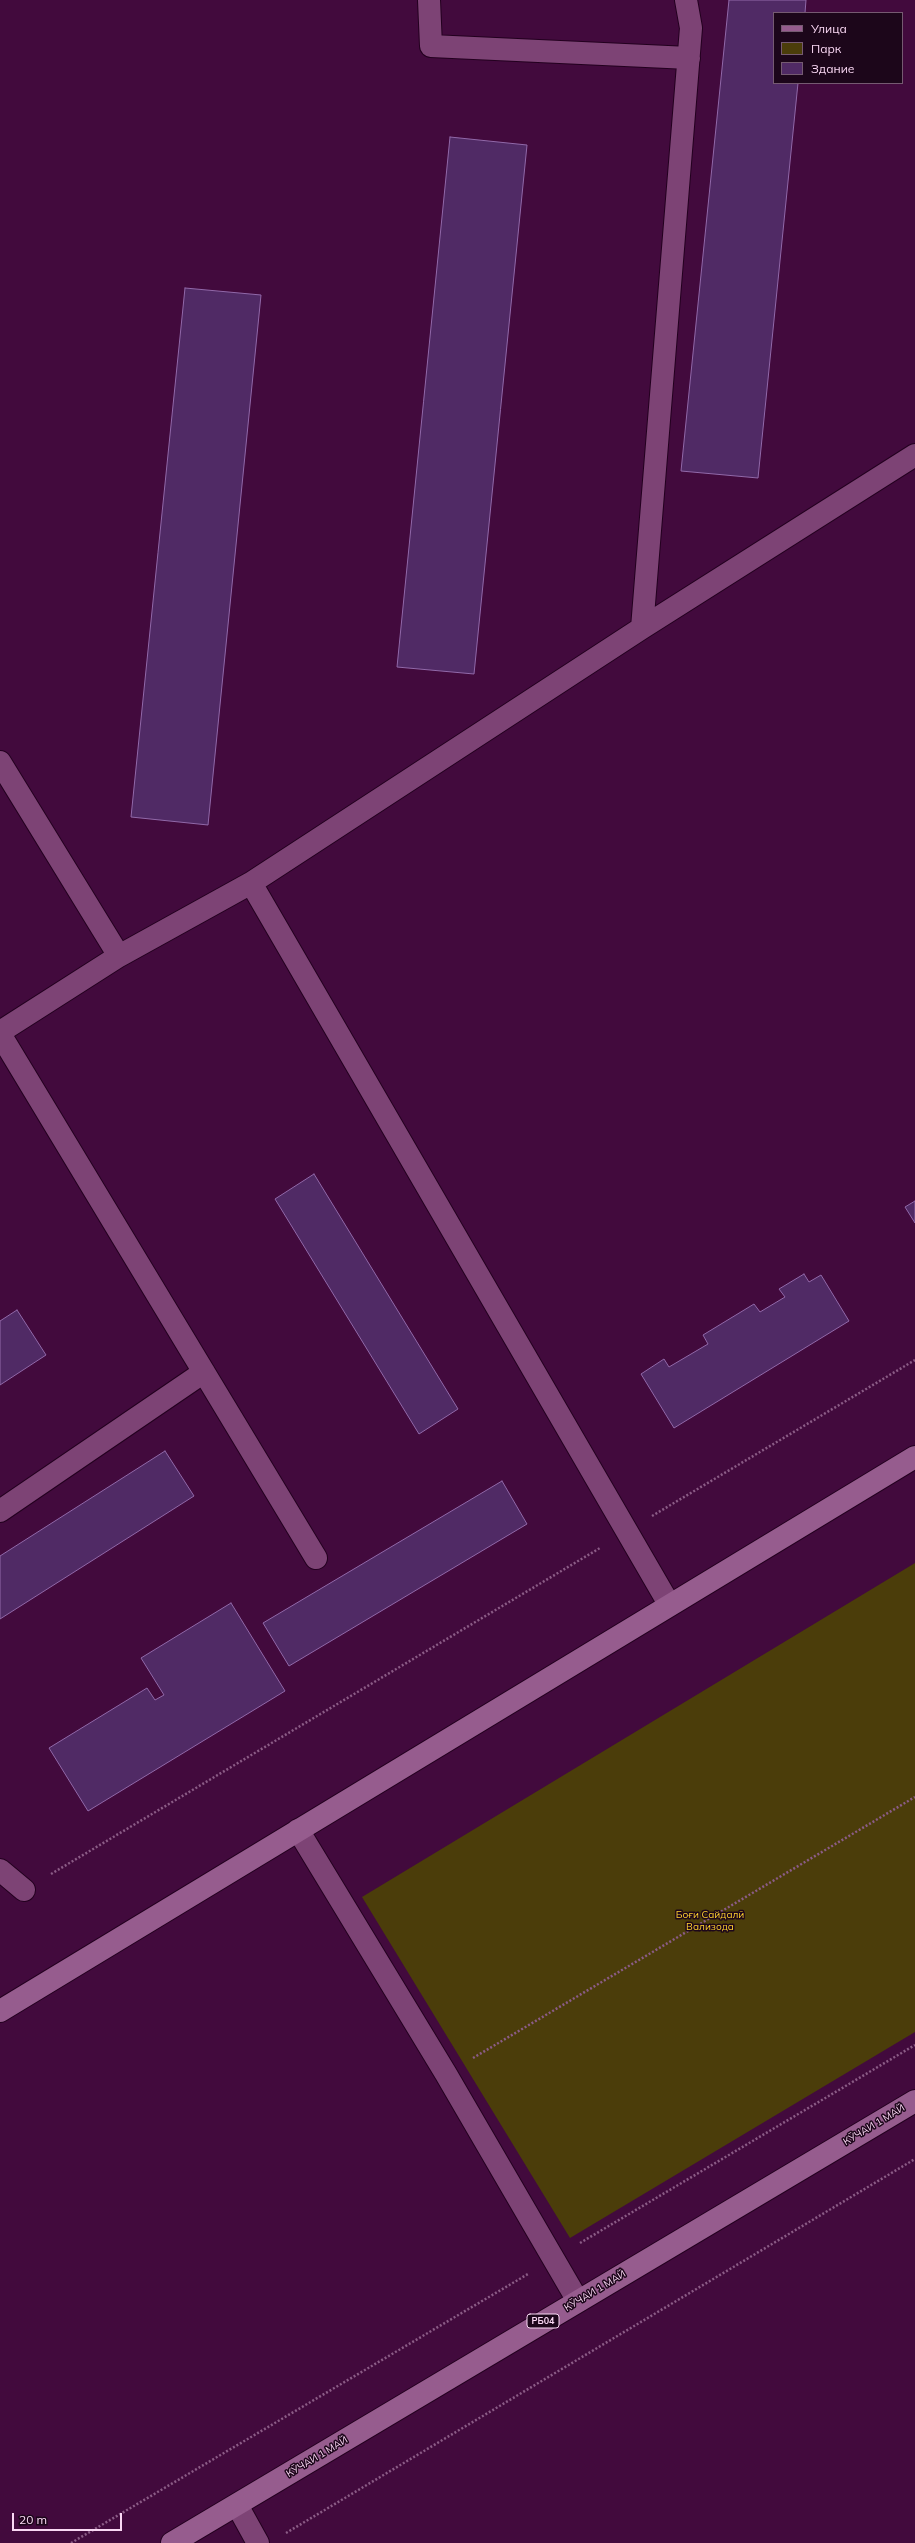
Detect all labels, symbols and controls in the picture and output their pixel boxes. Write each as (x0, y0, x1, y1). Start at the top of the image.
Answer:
legend (773, 12, 903, 84)
text: Улица (811, 21, 847, 36)
text: Парк (811, 41, 841, 56)
text: Здание (811, 61, 854, 76)
park label: Боғи Сайдалӣ Вализода (676, 1909, 744, 1932)
street label: КӮЧАИ 1 МАЙ (841, 2102, 907, 2148)
street label: КӮЧАИ 1 МАЙ (562, 2268, 628, 2314)
road number: РБ04 (527, 2314, 559, 2328)
street label: КӮЧАИ 1 МАЙ (284, 2434, 350, 2480)
scale bar (14, 2505, 124, 2531)
text: 20 m (19, 2512, 47, 2527)

